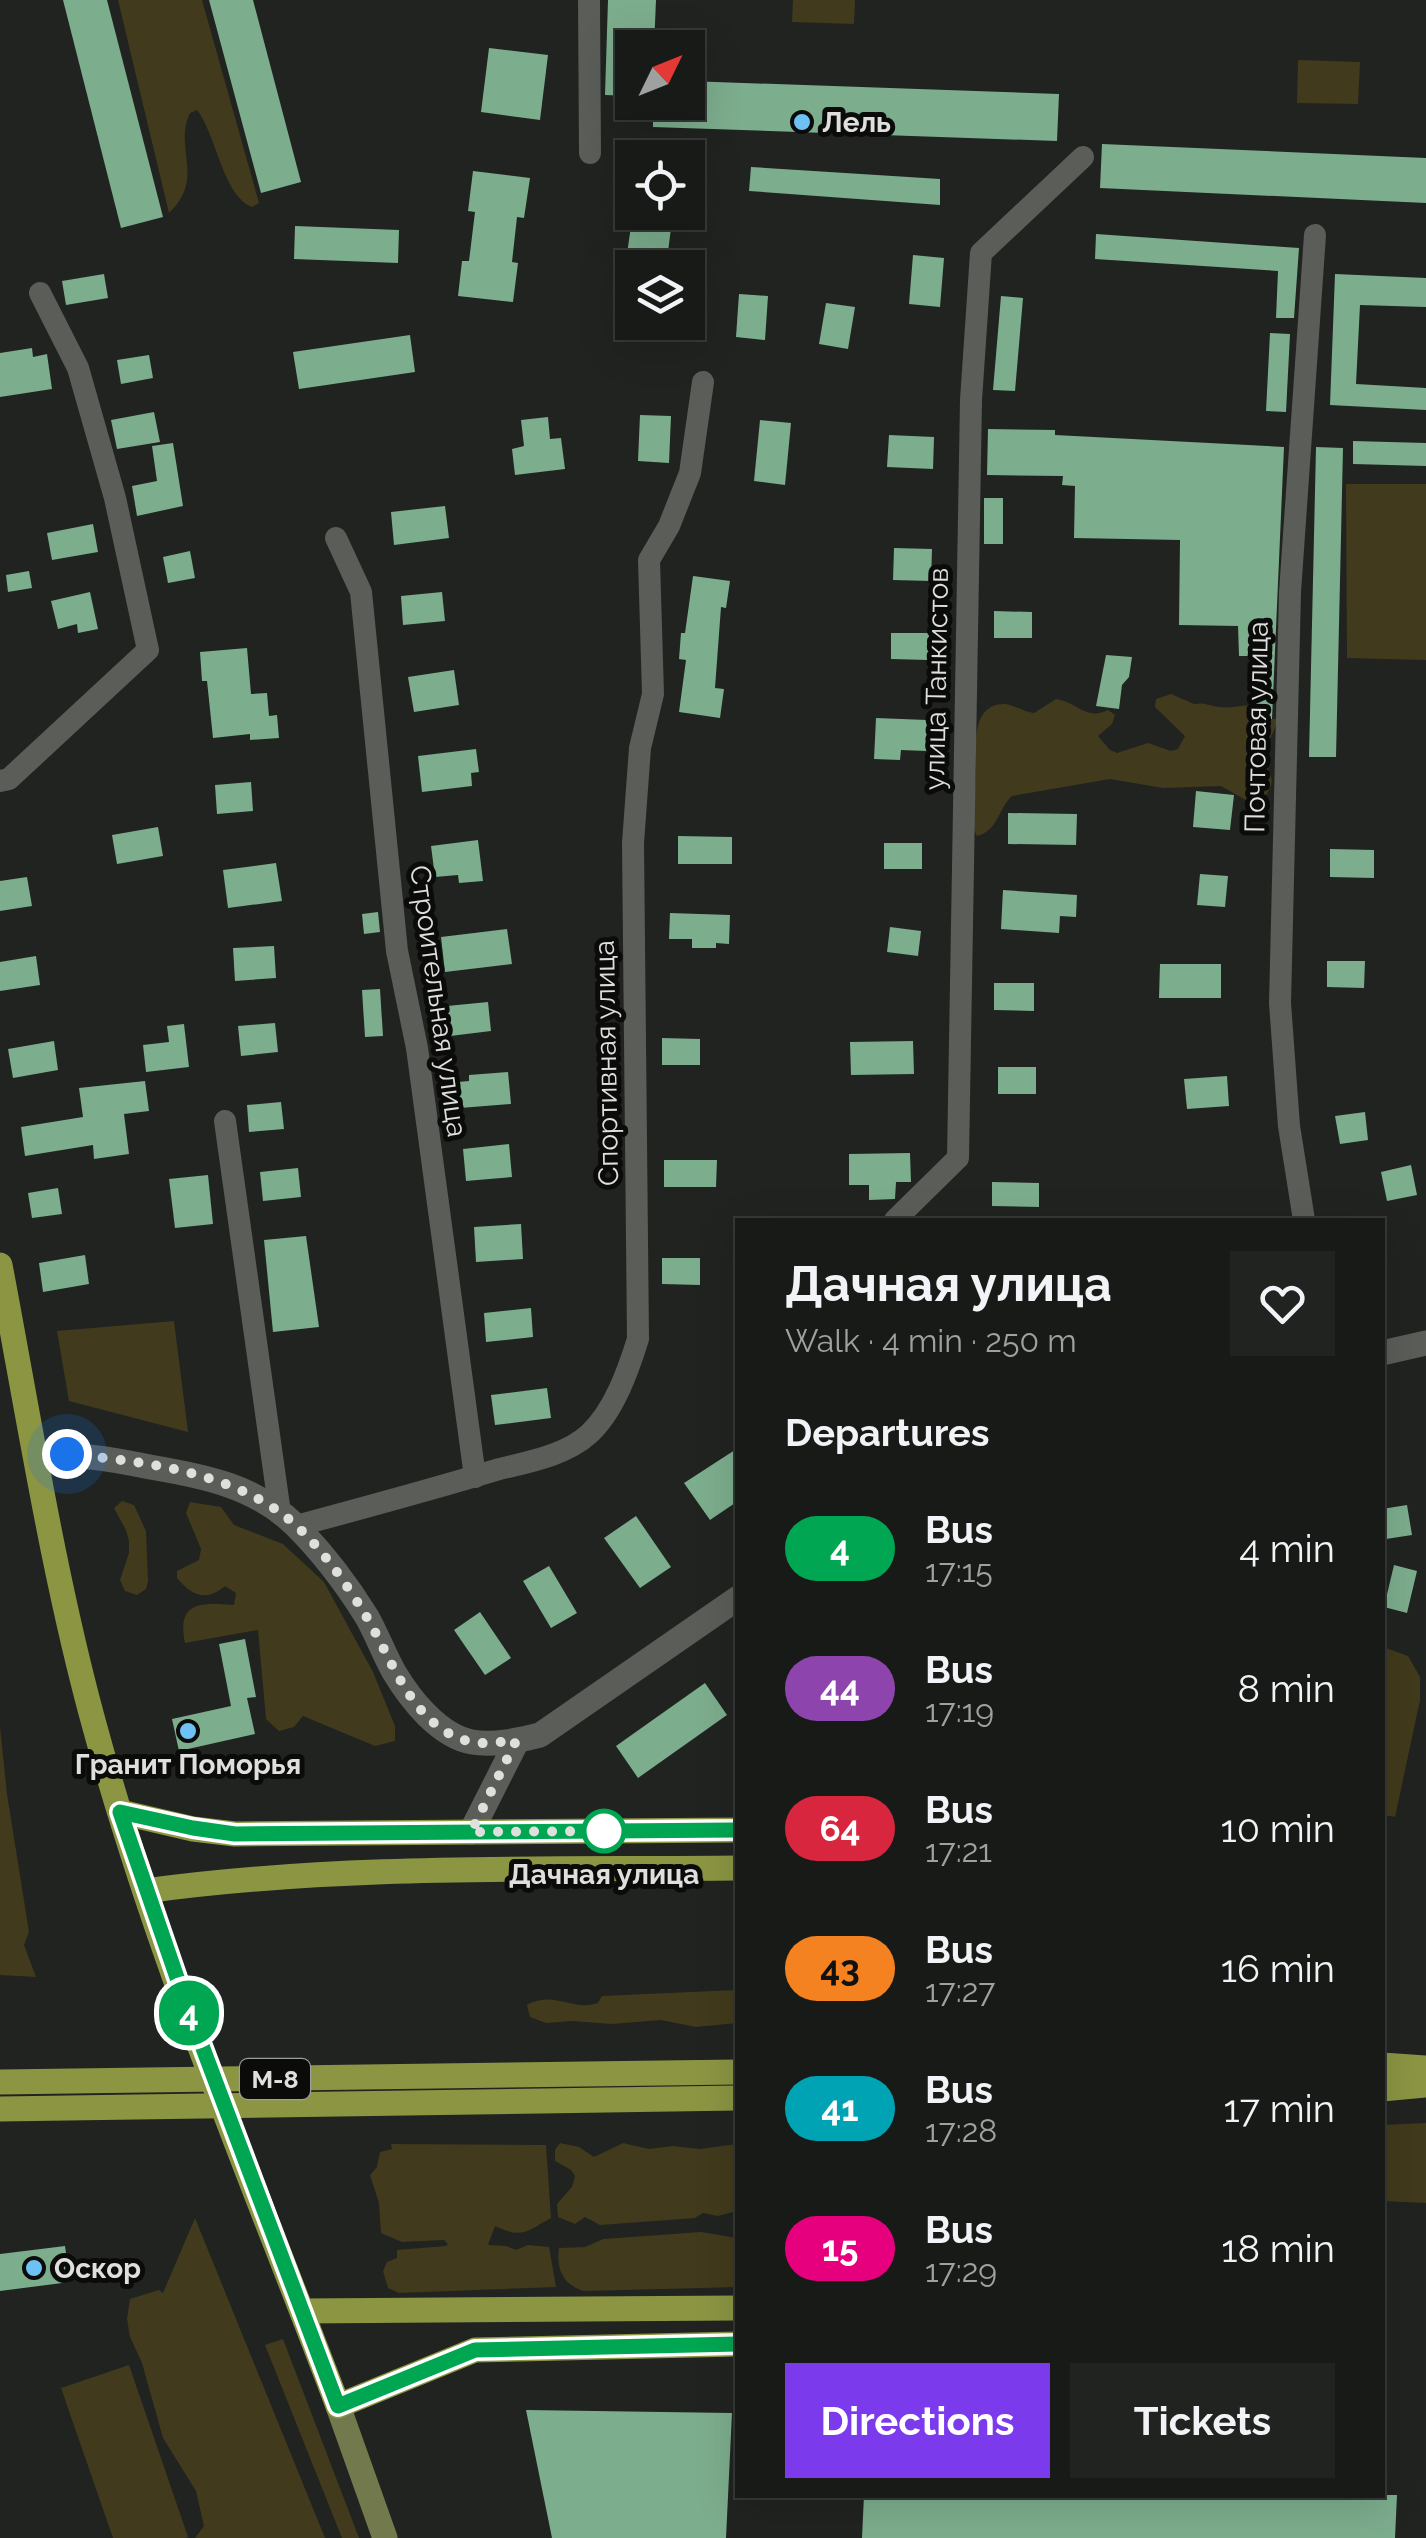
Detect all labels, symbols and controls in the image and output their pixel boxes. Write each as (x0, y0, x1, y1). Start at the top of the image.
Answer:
north arrow (615, 30, 705, 120)
map controls (615, 30, 705, 340)
place label: Лель (822, 106, 891, 139)
marker: Лель (791, 111, 813, 133)
button: locate (615, 140, 705, 230)
button: layers (615, 250, 705, 340)
street label: улица Танкистов (918, 567, 955, 791)
street label: Почтовая улица (1238, 621, 1275, 833)
street label: Строительная улица (403, 863, 474, 1139)
street label: Спортивная улица (588, 940, 625, 1186)
button: heart (1230, 1251, 1335, 1356)
text: Дачная улица (785, 1256, 1112, 1312)
text: Walk · 4 min · 250 m (785, 1322, 1077, 1359)
text: Departures (785, 1410, 990, 1455)
your location (42, 1429, 92, 1479)
text: Bus (925, 1507, 993, 1552)
text: 4 min (1239, 1526, 1335, 1571)
text: 4 (830, 1528, 850, 1569)
text: 17:15 (925, 1552, 993, 1589)
text: Bus (925, 1647, 993, 1692)
text: 8 min (1237, 1666, 1335, 1711)
text: 44 (820, 1668, 860, 1709)
text: 17:19 (925, 1692, 994, 1729)
marker: Гранит Поморья (177, 1720, 199, 1742)
place label: Гранит Поморья (75, 1748, 301, 1781)
text: Bus (925, 1787, 993, 1832)
text: 10 min (1220, 1806, 1335, 1851)
text: 64 (819, 1808, 861, 1849)
marker: Дачная улица (583, 1810, 625, 1852)
text: 17:21 (925, 1832, 992, 1869)
place label: Дачная улица (509, 1858, 699, 1891)
text: Bus (925, 1927, 993, 1972)
text: 16 min (1221, 1946, 1335, 1991)
text: 43 (820, 1948, 860, 1989)
text: 17:27 (925, 1972, 995, 2009)
line badge: 4 (156, 1980, 222, 2046)
text: 4 (179, 1993, 199, 2034)
road number: М-8 (240, 2059, 310, 2099)
text: Bus (925, 2067, 993, 2112)
text: 17 min (1224, 2086, 1335, 2131)
text: 41 (821, 2088, 859, 2129)
text: 17:28 (925, 2112, 997, 2149)
text: Bus (925, 2207, 993, 2252)
text: 18 min (1221, 2226, 1335, 2271)
text: 15 (822, 2228, 858, 2269)
place label: Оскор (54, 2252, 141, 2285)
text: 17:29 (925, 2252, 997, 2289)
marker: Оскор (23, 2257, 45, 2279)
button: Directions (785, 2363, 1050, 2478)
button: Tickets (1070, 2363, 1335, 2478)

